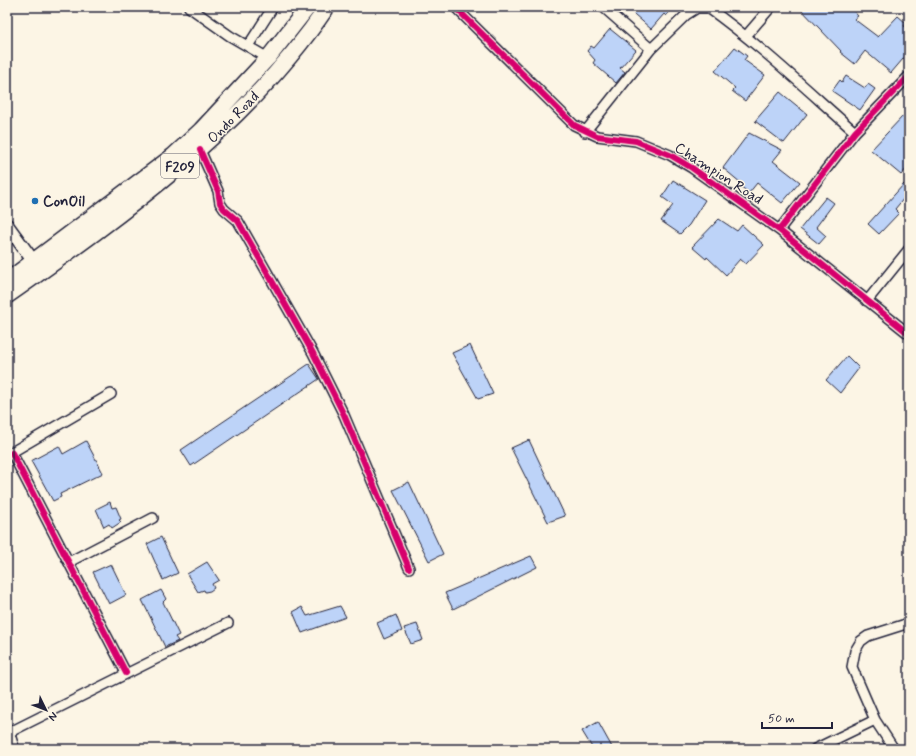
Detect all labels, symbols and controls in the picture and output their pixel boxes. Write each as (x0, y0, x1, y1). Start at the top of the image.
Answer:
street label: Ondo Road (203, 87, 264, 148)
street label: Champion Road (671, 138, 766, 210)
road number: F209 (161, 154, 199, 178)
place label: ConOil (43, 192, 85, 212)
marker: ConOil (30, 196, 40, 206)
north arrow (26, 690, 66, 730)
scale bar (762, 704, 832, 730)
text: N (45, 709, 60, 724)
text: 50 m (768, 711, 795, 727)

